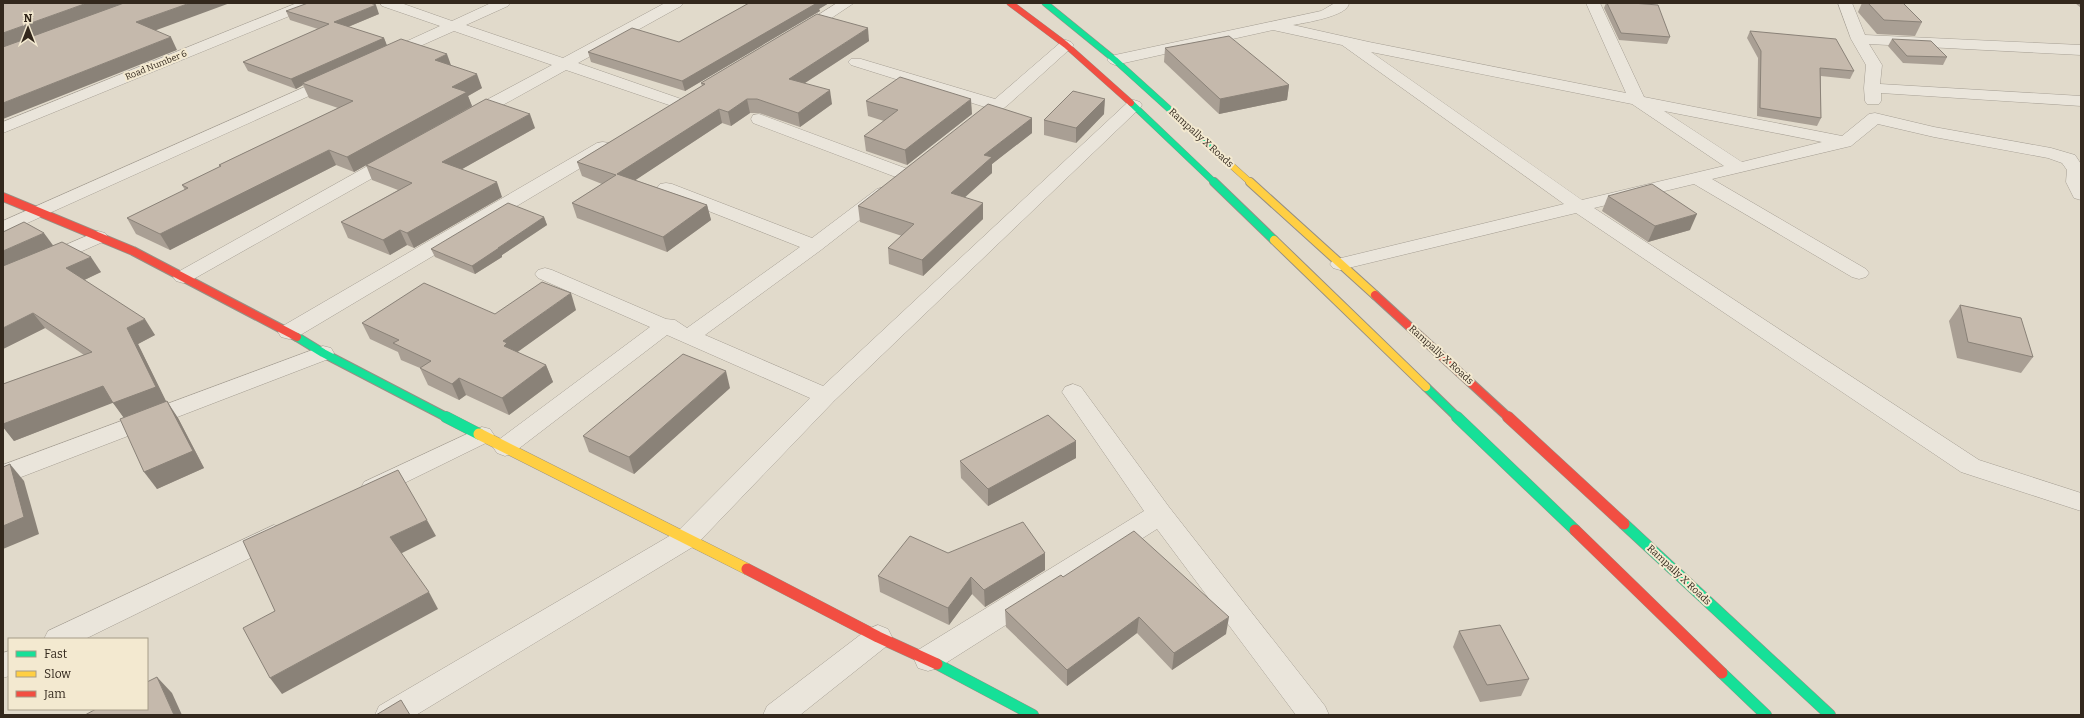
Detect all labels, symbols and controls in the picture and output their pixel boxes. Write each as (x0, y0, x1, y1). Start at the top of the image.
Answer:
north arrow (8, 8, 48, 48)
text: N (24, 12, 33, 25)
street label: Road Number 6 (124, 48, 188, 82)
street label: Rampally X Roads (1166, 106, 1236, 170)
street label: Rampally X Roads (1406, 323, 1476, 387)
street label: Rampally X Roads (1645, 542, 1714, 608)
legend (8, 638, 148, 710)
text: Fast (44, 647, 68, 661)
text: Slow (44, 667, 71, 681)
text: Jam (43, 687, 66, 701)

